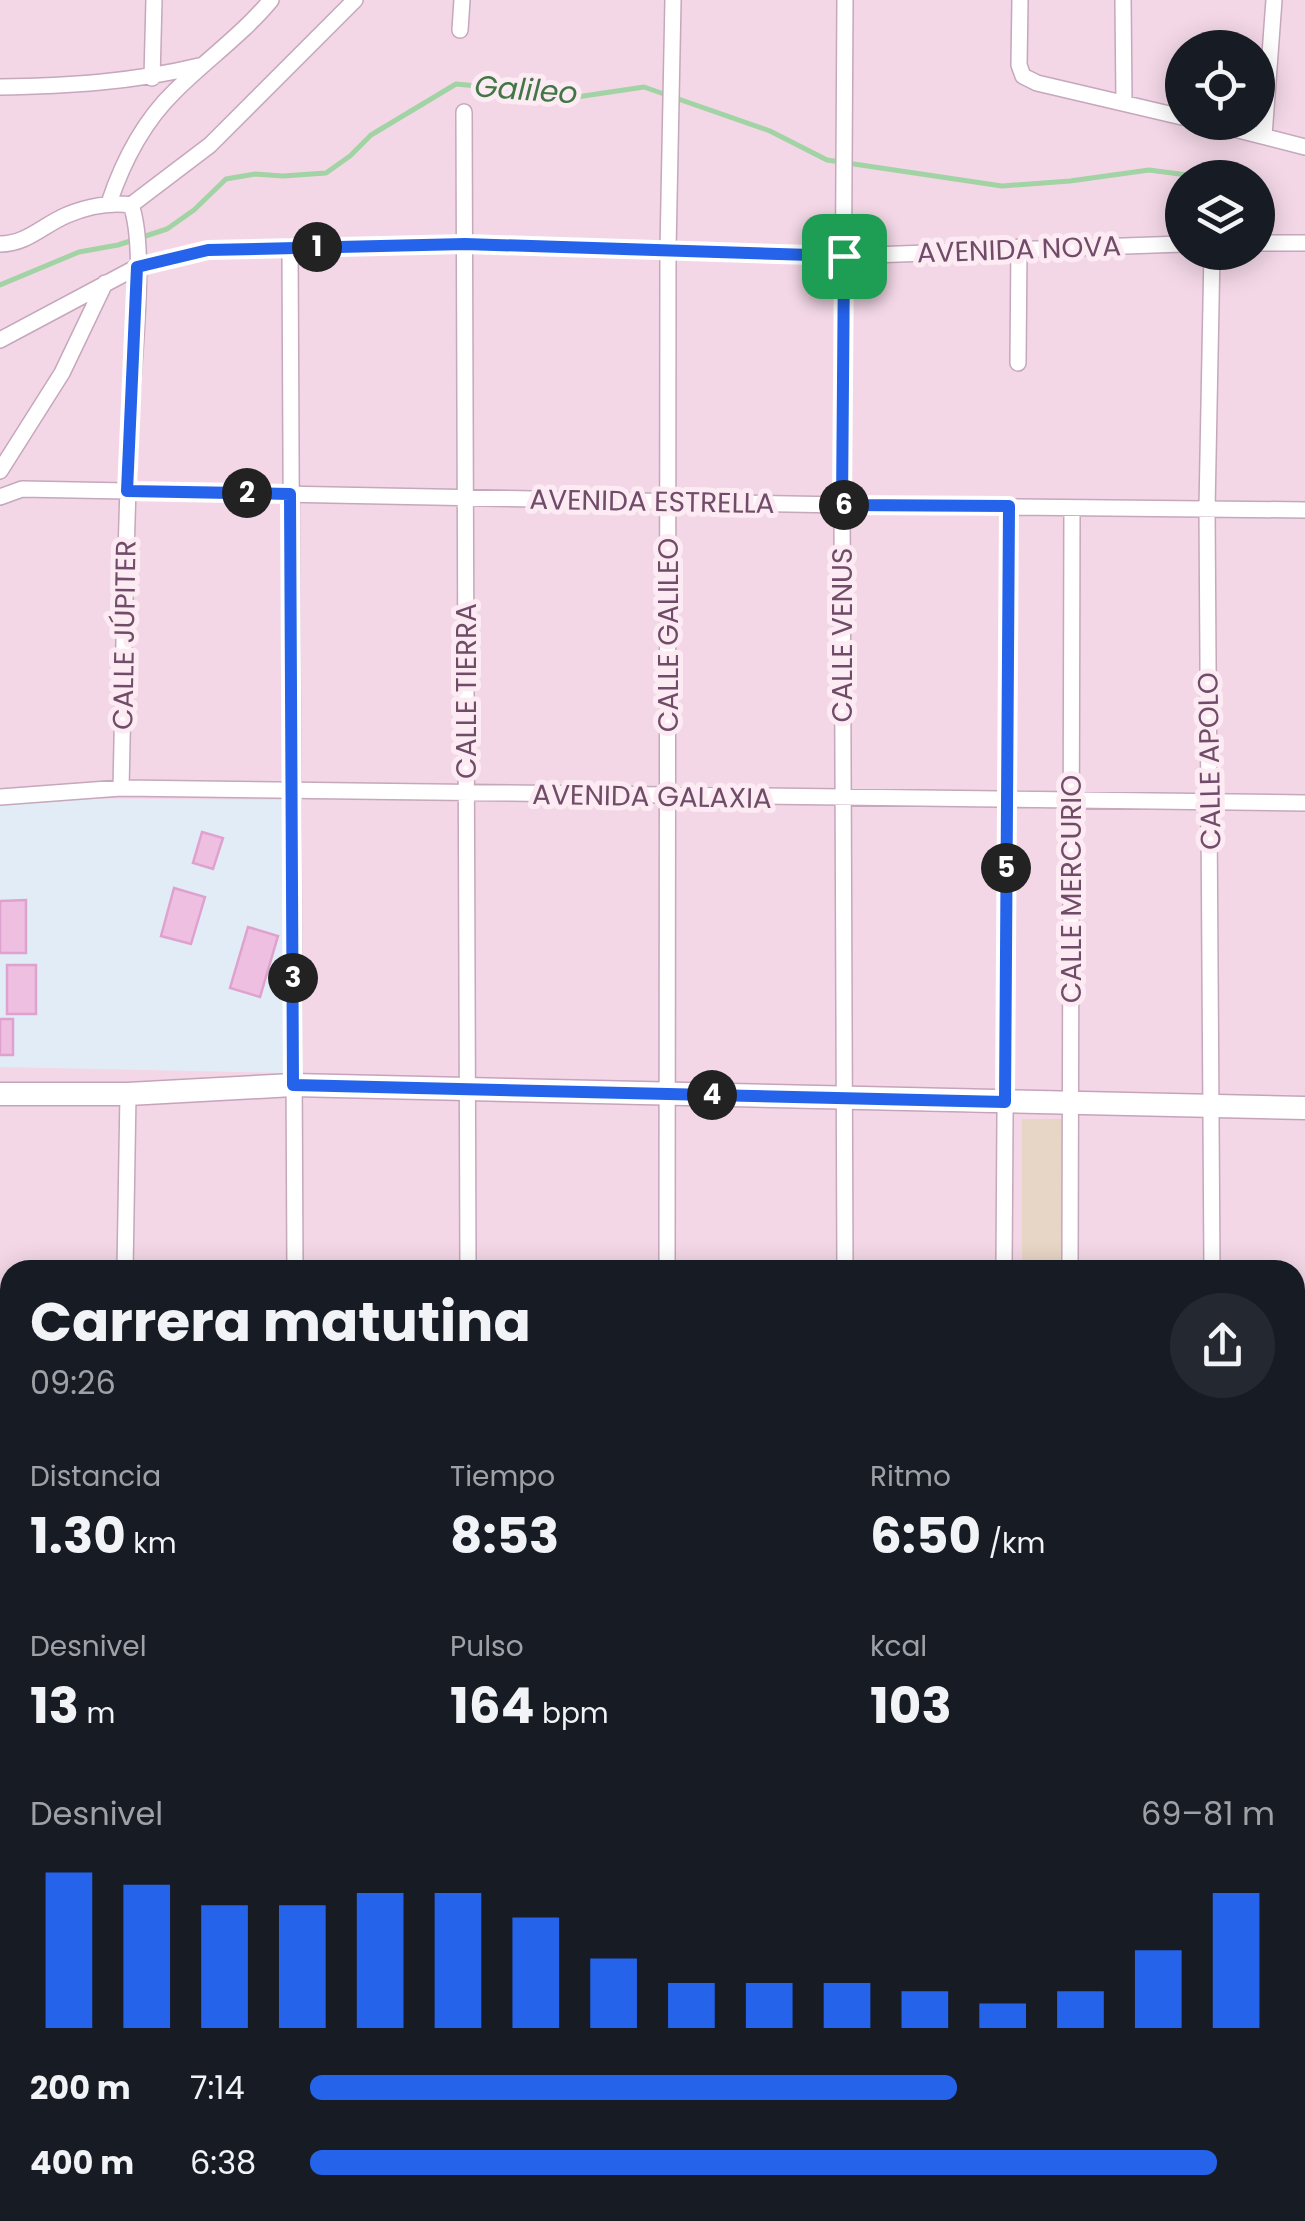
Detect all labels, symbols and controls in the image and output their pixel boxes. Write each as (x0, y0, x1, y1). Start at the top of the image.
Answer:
map controls (1165, 30, 1275, 270)
button: locate (1165, 30, 1275, 140)
water label: Galileo (473, 64, 579, 115)
button: layers (1165, 160, 1275, 270)
pin (802, 214, 887, 299)
pin: 1 (292, 222, 342, 272)
street label: AVENIDA NOVA (916, 226, 1122, 273)
text: 1 (312, 227, 322, 266)
icon: arrive (817, 229, 872, 284)
pin: 2 (222, 468, 272, 518)
text: 2 (239, 473, 255, 512)
street label: AVENIDA ESTRELLA (529, 480, 775, 523)
pin: 6 (819, 480, 869, 530)
text: 6 (835, 485, 853, 524)
street label: CALLE GALILEO (649, 538, 688, 732)
street label: CALLE JÚPITER (103, 540, 146, 730)
street label: CALLE VENUS (823, 548, 862, 722)
street label: CALLE TIERRA (447, 603, 486, 779)
street label: CALLE APOLO (1188, 672, 1231, 850)
street label: AVENIDA GALAXIA (532, 775, 772, 818)
street label: CALLE MERCURIO (1052, 775, 1091, 1003)
pin: 5 (981, 843, 1031, 893)
text: 5 (997, 848, 1015, 887)
pin: 3 (268, 953, 318, 1003)
text: 3 (285, 958, 301, 997)
pin: 4 (687, 1070, 737, 1120)
text: 4 (703, 1075, 721, 1114)
text: Carrera matutina (30, 1283, 531, 1360)
button: share (1170, 1293, 1275, 1398)
text: 09:26 (30, 1360, 116, 1405)
text: Distancia (30, 1457, 161, 1496)
text: Tiempo (450, 1457, 555, 1496)
text: Ritmo (870, 1457, 951, 1496)
text: 1.30 (30, 1500, 126, 1571)
text: 8:53 (450, 1500, 559, 1571)
text: 6:50 (870, 1500, 981, 1571)
text: km (126, 1524, 177, 1563)
text: /km (981, 1524, 1045, 1563)
text: Desnivel (30, 1627, 147, 1666)
text: Pulso (450, 1627, 524, 1666)
text: kcal (870, 1627, 927, 1666)
text: 13 (30, 1670, 79, 1741)
text: 164 (450, 1670, 535, 1741)
text: 103 (870, 1670, 952, 1741)
text: m (79, 1694, 115, 1733)
text: bpm (535, 1694, 609, 1733)
text: Desnivel (30, 1791, 163, 1836)
text: 69–81 m (1141, 1791, 1275, 1836)
text: 200 m (30, 2065, 131, 2110)
text: 7:14 (190, 2065, 245, 2110)
text: 400 m (30, 2140, 134, 2185)
text: 6:38 (190, 2140, 256, 2185)

